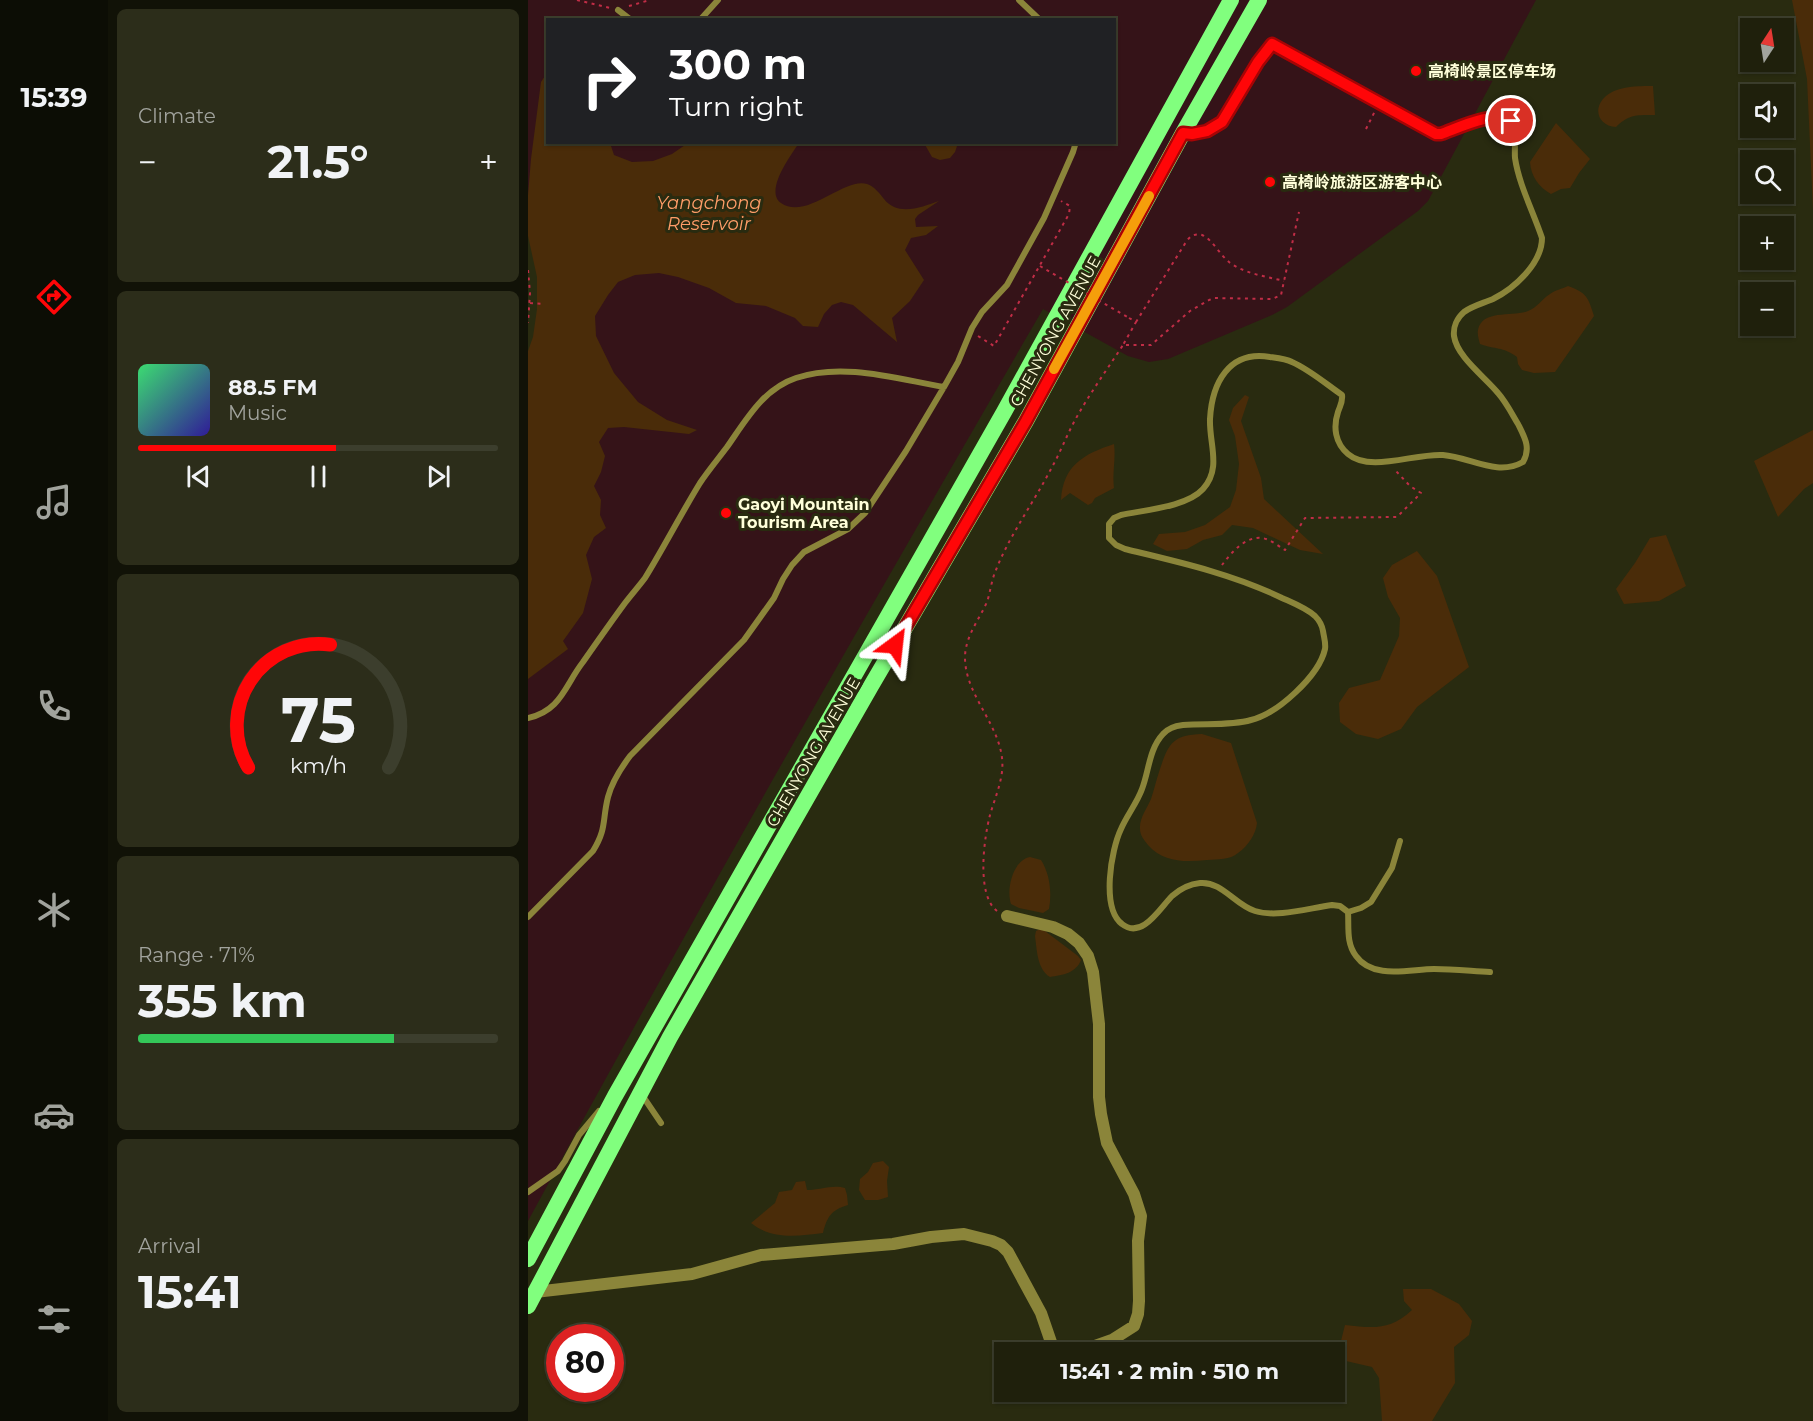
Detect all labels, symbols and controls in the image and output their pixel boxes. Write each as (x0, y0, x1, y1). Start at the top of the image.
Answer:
north arrow (1740, 18, 1794, 72)
map controls (1740, 18, 1794, 336)
text: 300 m (669, 38, 807, 90)
icon: right (570, 42, 648, 120)
place label: 高椅岭景区停车场 (1428, 62, 1556, 81)
marker: 高椅岭景区停车场 (1409, 64, 1423, 78)
text: 15:39 (21, 81, 87, 114)
button: sound (1740, 84, 1794, 138)
text: Turn right (669, 90, 804, 123)
pin (1485, 95, 1536, 146)
text: Climate (138, 104, 216, 128)
icon: arrive (1494, 104, 1527, 137)
text: 21.5° (267, 134, 369, 189)
text: − (138, 142, 157, 182)
text: + (479, 142, 498, 182)
button: search (1740, 150, 1794, 204)
place label: 高椅岭旅游区游客中心 (1282, 173, 1442, 192)
marker: 高椅岭旅游区游客中心 (1263, 175, 1277, 189)
water label: Yangchong Reservoir (656, 192, 762, 235)
button: + (1740, 216, 1794, 270)
street label: CHENYONG AVENUE (1006, 253, 1105, 410)
icon: directions (33, 276, 75, 318)
button: − (1740, 282, 1794, 336)
text: 88.5 FM (228, 374, 317, 401)
text: Music (228, 401, 287, 425)
icon: previous (182, 460, 215, 493)
icon: pause (302, 460, 335, 493)
icon: next (422, 460, 455, 493)
icon: music (33, 481, 75, 523)
place label: Gaoyi Mountain Tourism Area (738, 495, 870, 532)
marker: Gaoyi Mountain Tourism Area (719, 506, 733, 520)
position arrow (863, 613, 927, 677)
street label: CHENYONG AVENUE (763, 674, 864, 830)
text: 75 (281, 682, 355, 758)
icon: phone (33, 685, 75, 727)
text: km/h (289, 752, 347, 778)
icon: climate (33, 889, 75, 931)
text: Range · 71% (138, 943, 255, 967)
text: 355 km (138, 973, 307, 1028)
icon: car (33, 1094, 75, 1136)
text: Arrival (138, 1234, 201, 1258)
text: 15:41 (138, 1264, 242, 1319)
icon: filters (33, 1298, 75, 1340)
speed limit sign: 80 (546, 1324, 624, 1402)
text: 15:41 · 2 min · 510 m (1060, 1358, 1279, 1385)

